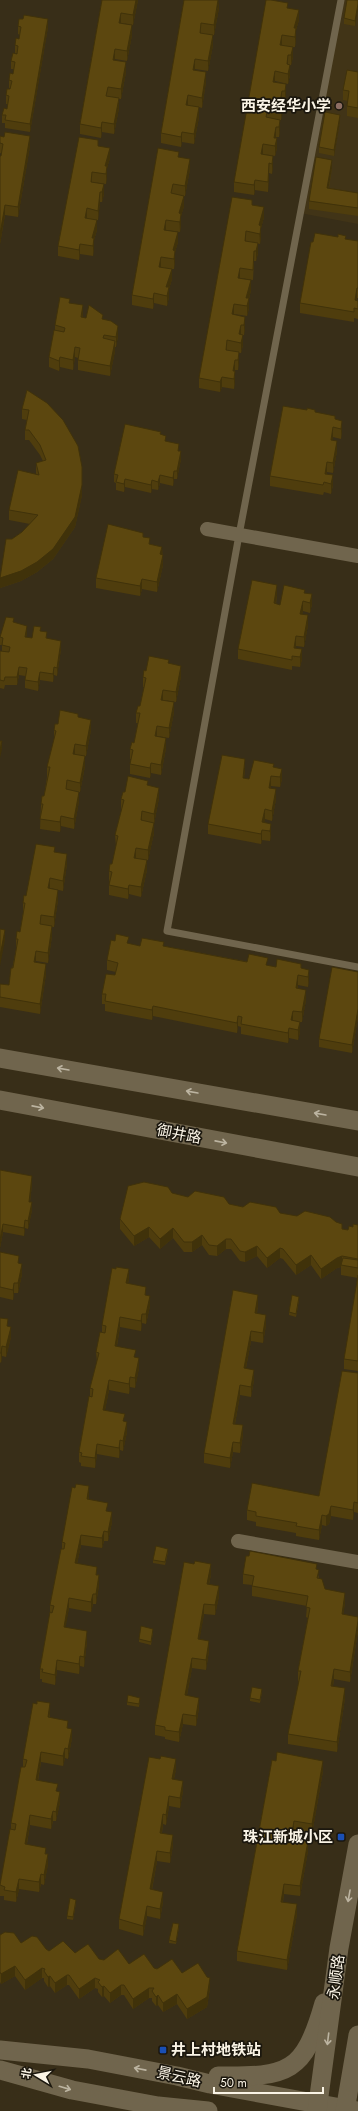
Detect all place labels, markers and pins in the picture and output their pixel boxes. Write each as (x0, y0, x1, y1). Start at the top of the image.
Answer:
place label: 西安经华小学 (241, 95, 331, 117)
marker: 西安经华小学 (334, 101, 344, 111)
place label: 珠江新城小区 (243, 1826, 333, 1848)
marker: 珠江新城小区 (336, 1832, 346, 1842)
place label: 井上村地铁站 (171, 2039, 261, 2061)
marker: 井上村地铁站 (158, 2045, 168, 2055)

